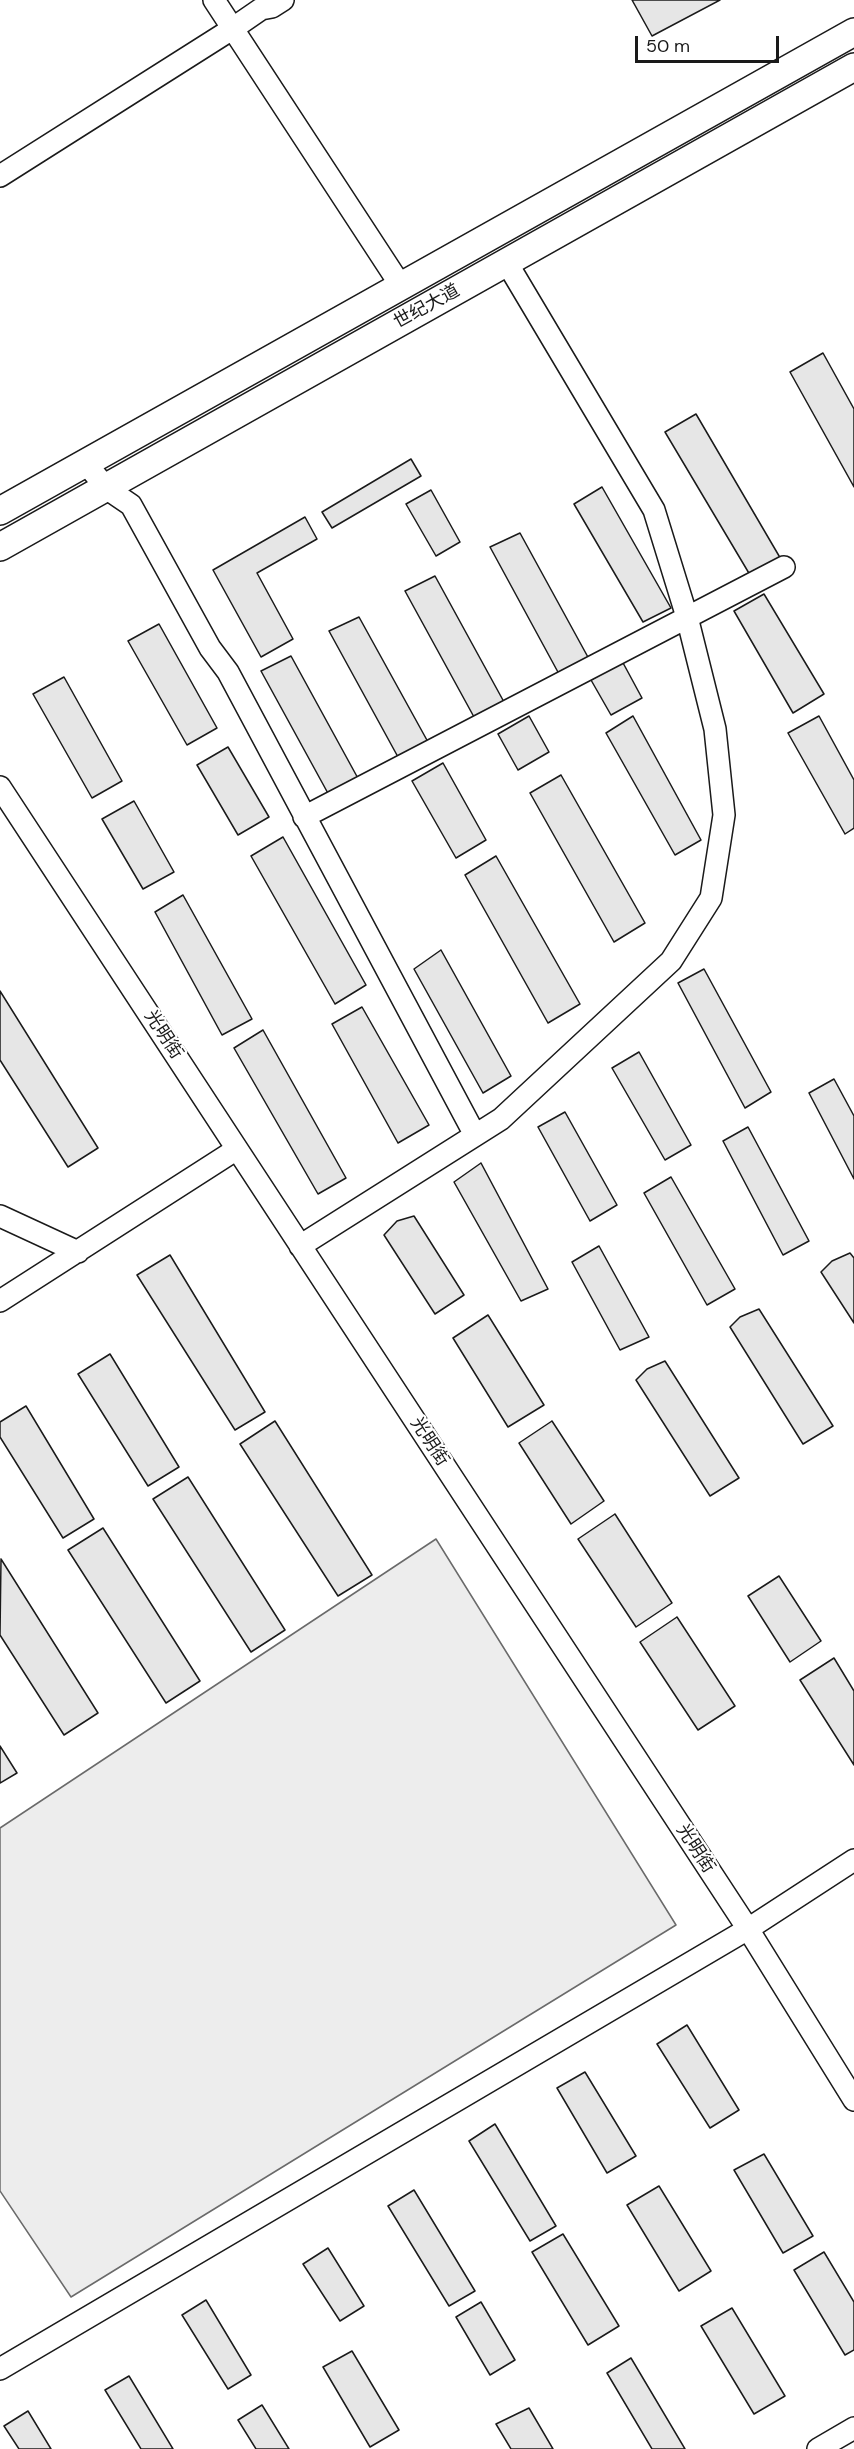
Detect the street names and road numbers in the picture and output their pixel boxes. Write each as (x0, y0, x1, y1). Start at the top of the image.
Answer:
street label: 世纪大道 (390, 280, 464, 334)
street label: 光明街 (139, 1006, 187, 1064)
street label: 光明街 (405, 1413, 453, 1471)
street label: 光明街 (671, 1820, 719, 1878)

